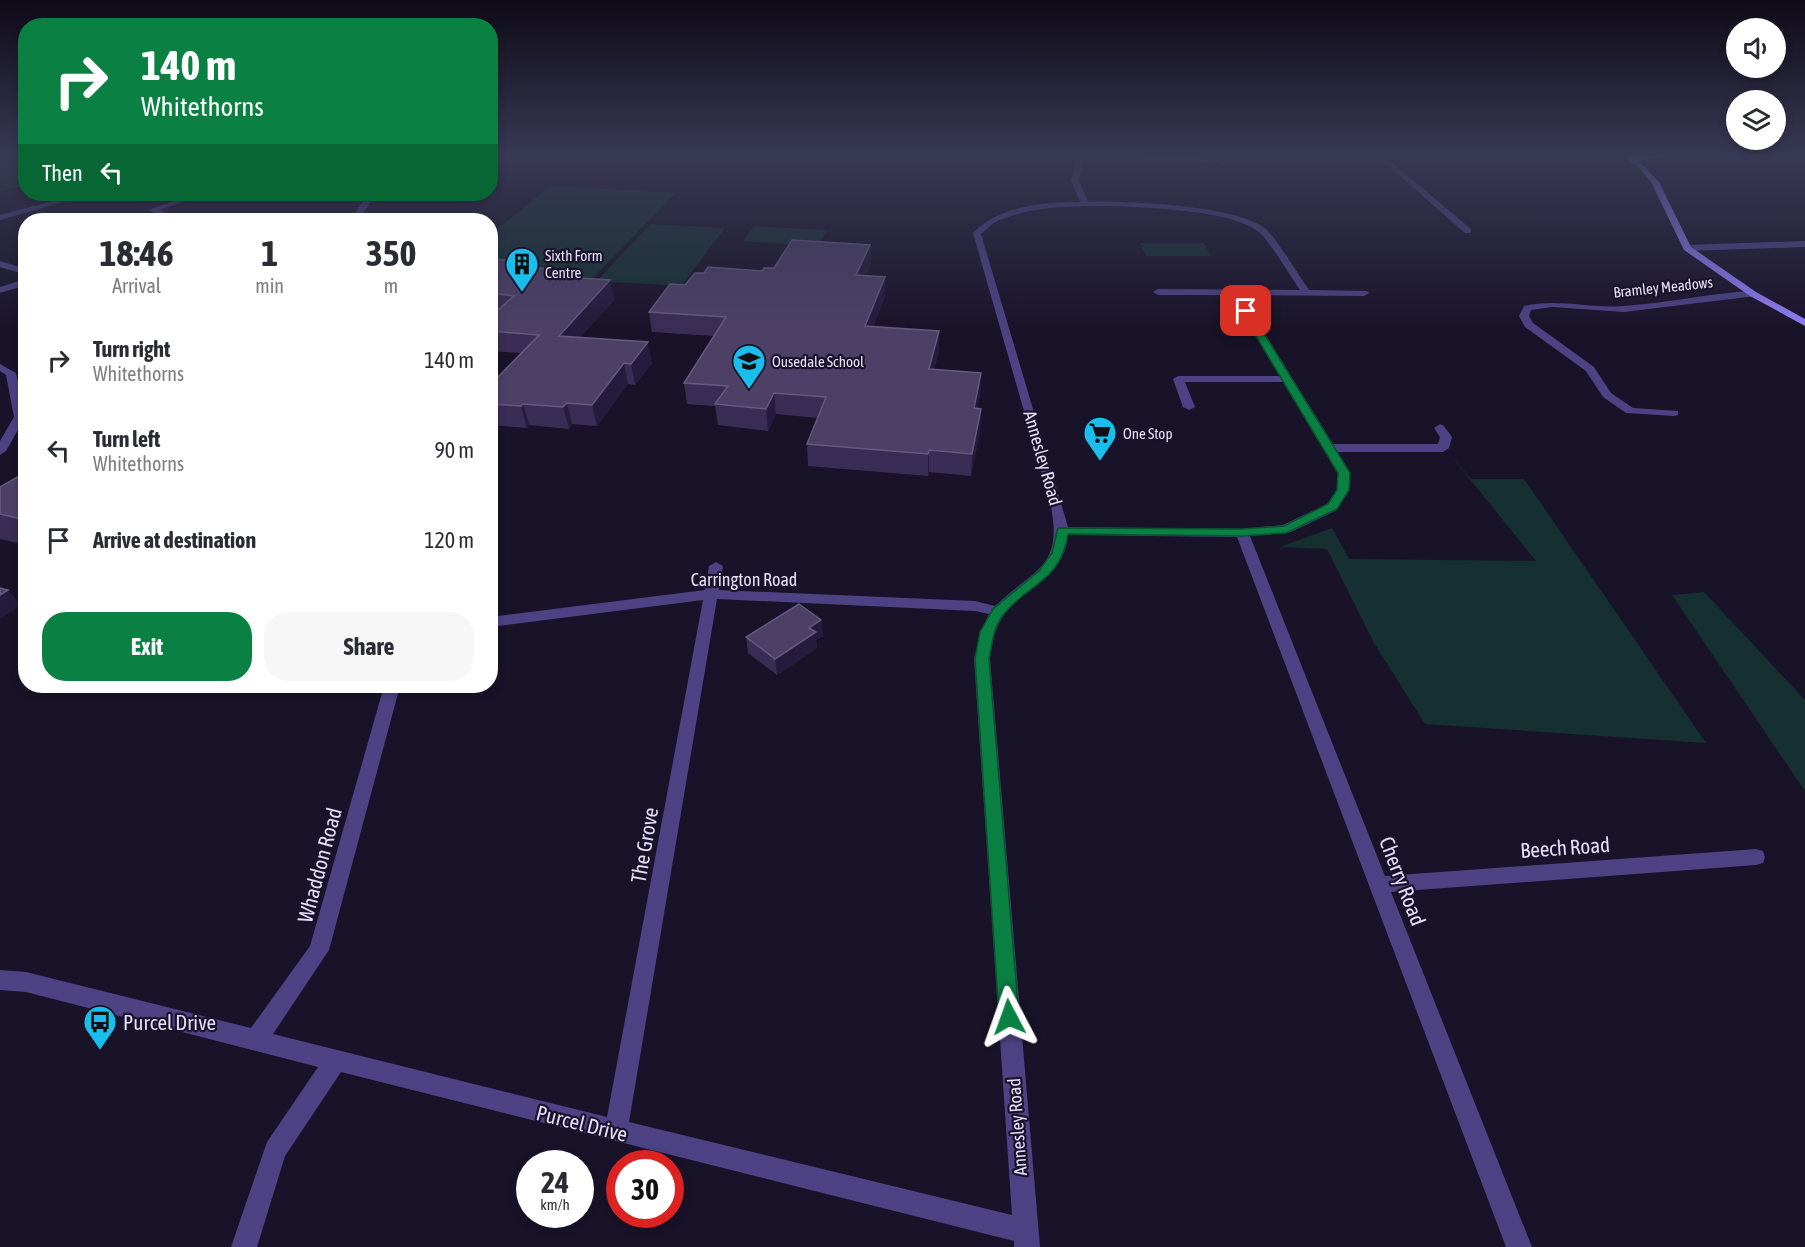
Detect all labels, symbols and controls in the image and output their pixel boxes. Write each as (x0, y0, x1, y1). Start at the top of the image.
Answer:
map controls (1726, 18, 1786, 150)
button: sound (1726, 18, 1786, 78)
text: 140 m (141, 41, 236, 89)
icon: right (42, 42, 120, 120)
button: layers (1726, 90, 1786, 150)
text: Whitethorns (141, 91, 264, 122)
icon: left (95, 156, 128, 189)
text: Then (42, 160, 83, 186)
text: 18:46 (100, 232, 174, 274)
text: 1 (261, 232, 278, 274)
text: 350 (366, 232, 416, 274)
building icon: Sixth Form Centre (504, 246, 540, 293)
place label: Sixth Form Centre (545, 247, 602, 281)
street label: Bramley Meadows (1612, 273, 1714, 301)
text: Arrival (112, 274, 161, 297)
text: min (255, 274, 284, 297)
text: m (384, 274, 398, 297)
pin (1220, 285, 1271, 336)
icon: arrive (1229, 294, 1262, 327)
text: Turn right (93, 336, 170, 362)
school or university icon: Ousedale School (731, 343, 767, 390)
icon: right (42, 344, 75, 377)
text: 140 m (424, 347, 474, 373)
place label: Ousedale School (772, 353, 864, 370)
text: Whitethorns (93, 362, 184, 385)
street label: Annesley Road (1019, 408, 1067, 508)
supermarket icon: One Stop (1082, 415, 1118, 462)
place label: One Stop (1123, 425, 1173, 442)
text: Turn left (93, 426, 160, 452)
icon: left (42, 434, 75, 467)
text: 90 m (434, 437, 474, 463)
text: Whitethorns (93, 452, 184, 475)
icon: arrive (42, 524, 75, 557)
text: Arrive at destination (93, 527, 256, 553)
text: 120 m (424, 527, 474, 553)
street label: Carrington Road (691, 569, 797, 590)
button: Exit (42, 612, 252, 681)
button: Share (264, 612, 474, 681)
street label: Whaddon Road (292, 805, 346, 925)
street label: The Grove (626, 805, 662, 885)
street label: Beech Road (1519, 832, 1611, 862)
street label: Cherry Road (1375, 833, 1431, 929)
position arrow (977, 985, 1041, 1049)
bus stop icon: Purcel Drive (82, 1004, 118, 1051)
place label: Purcel Drive (123, 1010, 216, 1034)
street label: Annesley Road (1003, 1078, 1031, 1176)
street label: Purcel Drive (534, 1100, 630, 1146)
speed limit sign: 30 (606, 1150, 684, 1228)
text: 24 (541, 1165, 569, 1199)
text: km/h (540, 1196, 570, 1213)

